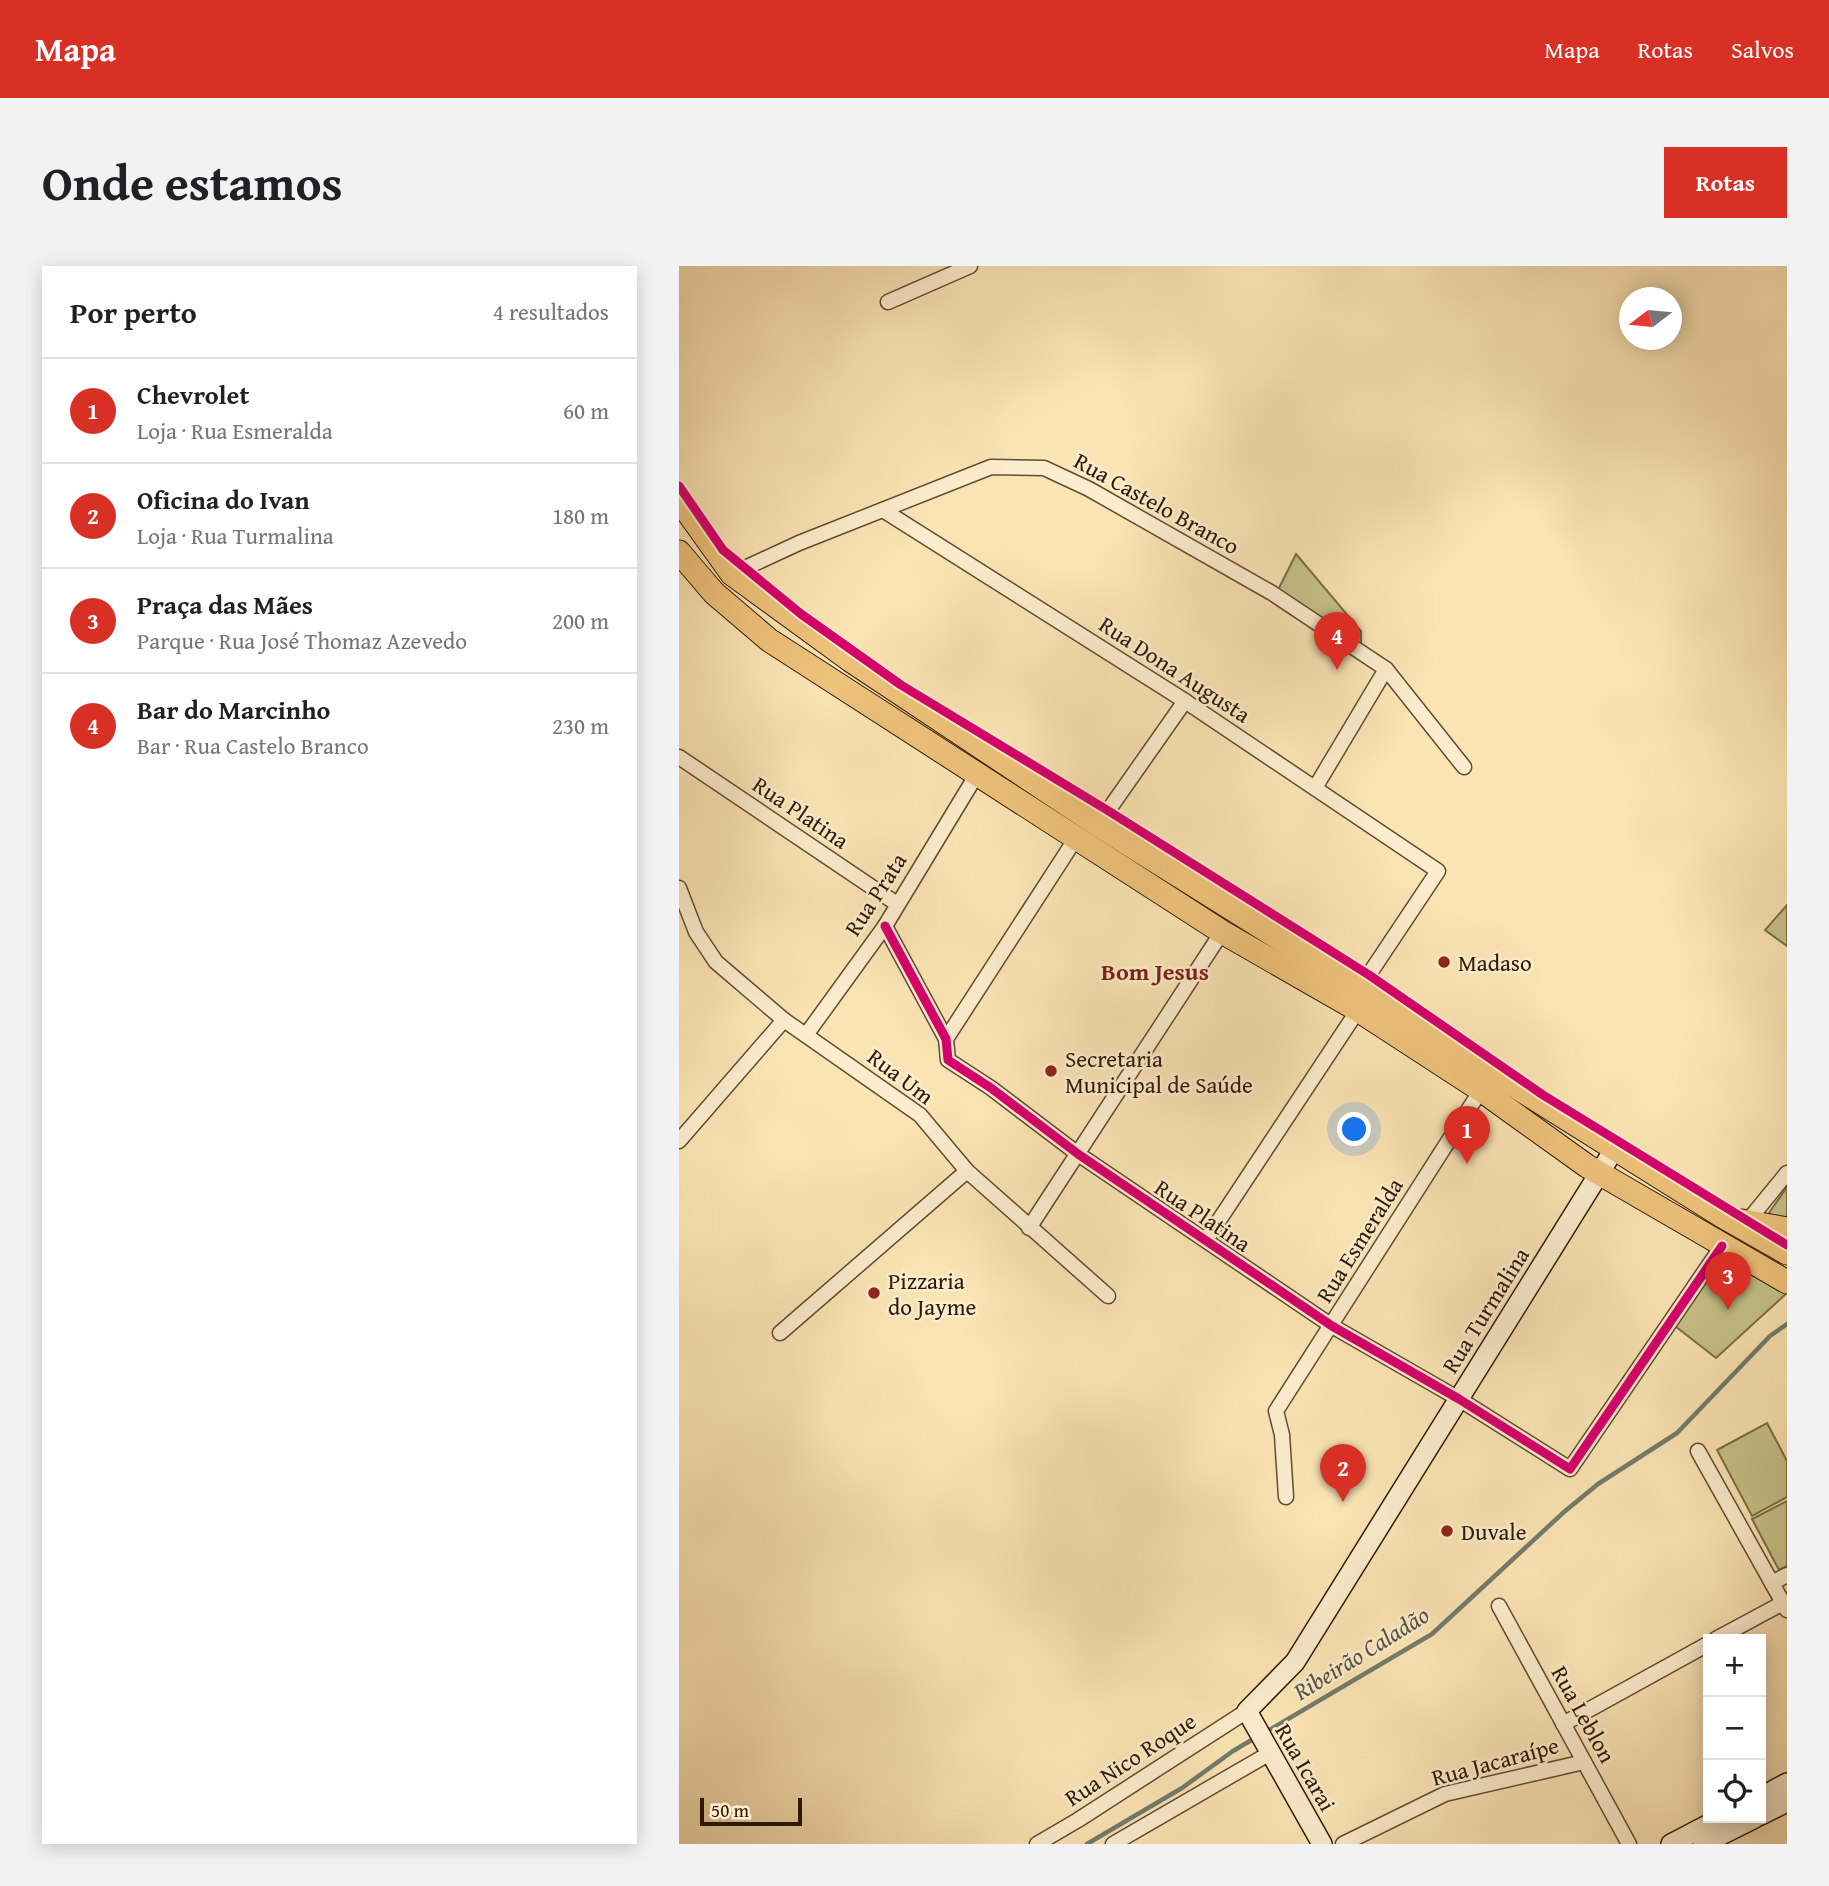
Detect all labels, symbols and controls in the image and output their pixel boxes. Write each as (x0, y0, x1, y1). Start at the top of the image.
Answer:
text: Mapa (35, 25, 116, 73)
text: Mapa (1544, 32, 1600, 67)
text: Rotas (1638, 32, 1693, 67)
text: Salvos (1731, 32, 1794, 67)
text: Onde estamos (42, 146, 343, 218)
button: Rotas (1664, 147, 1787, 218)
north arrow (1619, 287, 1682, 350)
text: Por perto (70, 290, 197, 334)
text: 4 resultados (493, 295, 609, 328)
text: Chevrolet (137, 375, 249, 414)
text: 1 (87, 394, 99, 427)
text: 60 m (563, 394, 609, 427)
text: Loja · Rua Esmeralda (137, 414, 333, 447)
street label: Rua Castelo Branco (1068, 444, 1246, 562)
text: Oficina do Ivan (137, 480, 310, 519)
text: 2 (87, 499, 99, 532)
text: 180 m (552, 499, 609, 532)
text: Loja · Rua Turmalina (137, 519, 334, 552)
text: Praça das Mães (137, 585, 313, 624)
text: 3 (87, 604, 99, 637)
text: 200 m (552, 604, 609, 637)
street label: Rua Dona Augusta (1093, 608, 1257, 730)
pin: 4 (1314, 612, 1360, 670)
text: Parque · Rua José Thomaz Azevedo (137, 624, 467, 657)
text: Bar do Marcinho (137, 690, 330, 729)
text: 4 (87, 709, 99, 742)
text: 230 m (552, 709, 609, 742)
text: Bar · Rua Castelo Branco (137, 729, 369, 762)
street label: Rua Platina (746, 768, 856, 856)
street label: Rua Prata (836, 846, 914, 942)
place label: Madaso (1458, 946, 1532, 979)
district label: Bom Jesus (1101, 954, 1209, 989)
marker: Madaso (1436, 954, 1452, 970)
street label: Rua Um (861, 1040, 941, 1112)
place label: Secretaria Municipal de Saúde (1065, 1042, 1253, 1101)
marker: Secretaria Municipal de Saúde (1043, 1063, 1059, 1079)
pin: 1 (1444, 1106, 1490, 1164)
your location (1337, 1112, 1371, 1146)
street label: Rua Platina (1148, 1171, 1258, 1259)
street label: Rua Esmeralda (1307, 1171, 1411, 1309)
street label: Rua Turmalina (1433, 1241, 1537, 1379)
pin: 3 (1705, 1252, 1751, 1310)
place label: Pizzaria do Jayme (888, 1264, 976, 1323)
marker: Pizzaria do Jayme (866, 1285, 882, 1301)
pin: 2 (1320, 1444, 1366, 1502)
place label: Duvale (1461, 1515, 1527, 1548)
marker: Duvale (1439, 1523, 1455, 1539)
water label: Ribeirão Caladão (1286, 1597, 1436, 1709)
map controls (1703, 1634, 1766, 1823)
button: + (1703, 1634, 1766, 1697)
street label: Rua Leblon (1544, 1659, 1624, 1769)
button: − (1703, 1697, 1766, 1760)
street label: Rua Nico Roque (1058, 1704, 1202, 1814)
street label: Rua Icarai (1268, 1717, 1344, 1817)
street label: Rua Jacaraípe (1428, 1728, 1562, 1794)
button: locate (1703, 1760, 1766, 1823)
scale bar (700, 1795, 801, 1827)
text: 50 m (711, 1796, 749, 1824)

